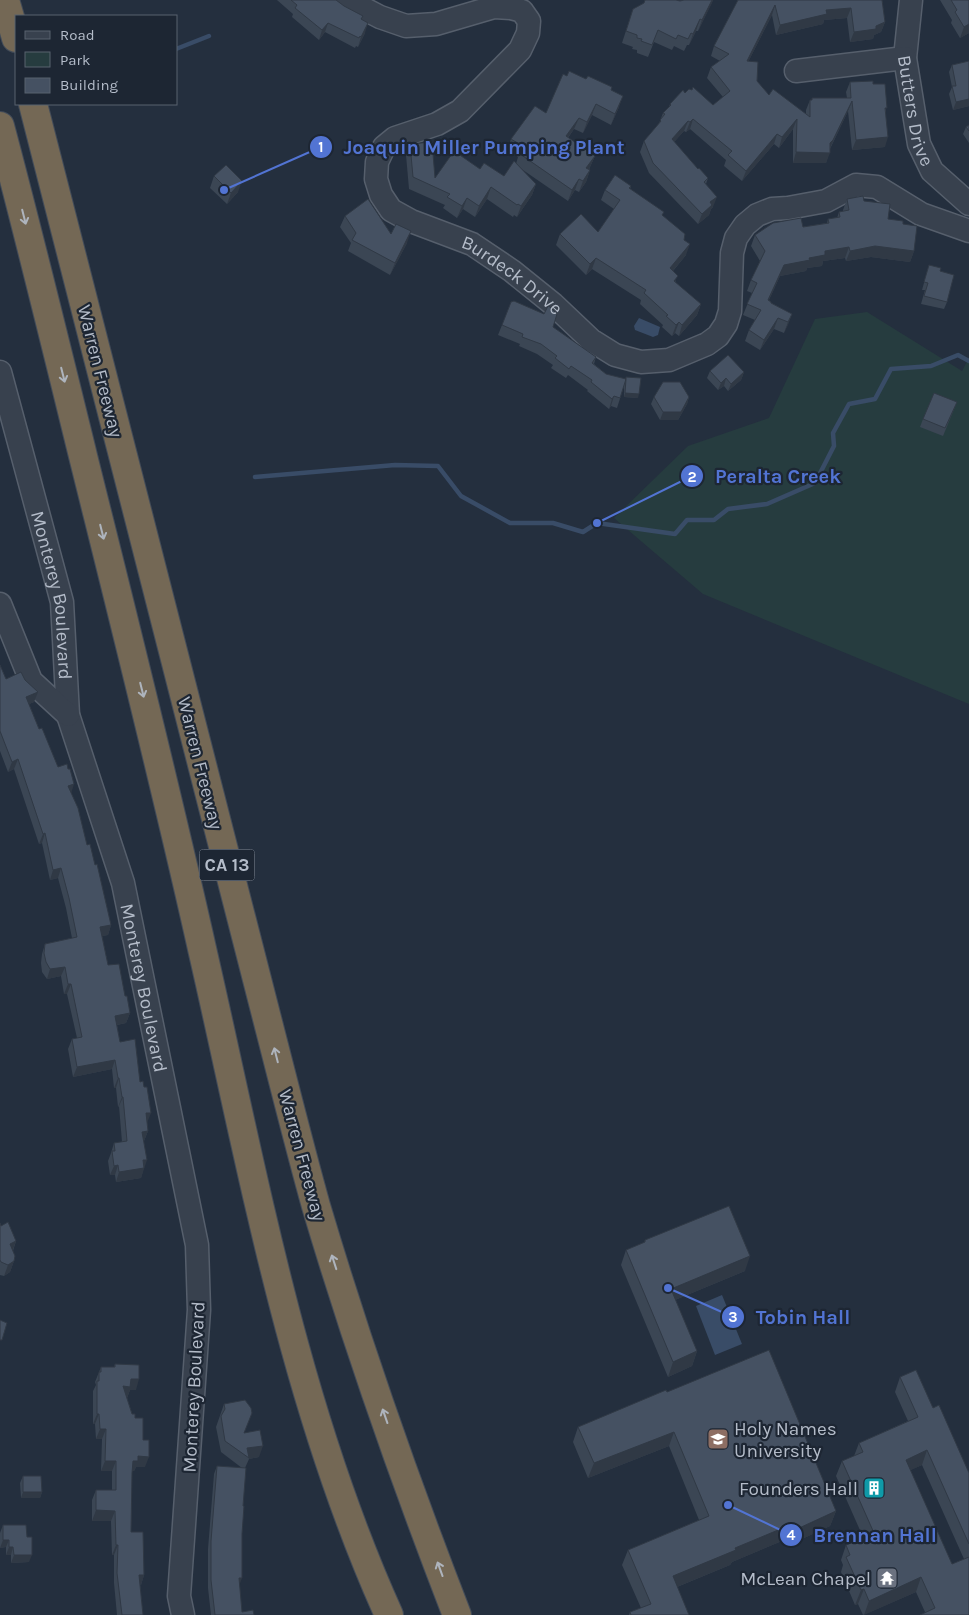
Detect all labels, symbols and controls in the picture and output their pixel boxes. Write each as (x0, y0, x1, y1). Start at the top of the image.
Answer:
legend (15, 15, 178, 105)
text: Road (60, 26, 95, 44)
text: Park (60, 51, 90, 69)
street label: Butters Drive (893, 54, 938, 170)
text: Building (60, 76, 118, 94)
callout: Joaquin Miller Pumping Plant (308, 130, 635, 165)
text: Joaquin Miller Pumping Plant (343, 136, 625, 159)
text: 1 (318, 138, 324, 156)
one-way arrow (19, 208, 29, 224)
street label: Burdeck Drive (459, 231, 567, 320)
street label: Warren Freeway (73, 303, 127, 440)
one-way arrow (59, 366, 68, 382)
callout: Peralta Creek (680, 459, 851, 494)
text: Peralta Creek (715, 465, 841, 488)
text: 2 (687, 468, 697, 486)
street label: Monterey Boulevard (26, 508, 76, 680)
one-way arrow (98, 524, 107, 540)
one-way arrow (137, 681, 147, 697)
street label: Warren Freeway (173, 695, 227, 832)
road number: CA 13 (200, 850, 254, 880)
street label: Monterey Boulevard (115, 901, 171, 1074)
one-way arrow (271, 1048, 280, 1064)
street label: Warren Freeway (274, 1087, 330, 1224)
one-way arrow (329, 1255, 338, 1270)
callout: Tobin Hall (720, 1300, 860, 1335)
street label: Monterey Boulevard (179, 1301, 209, 1473)
text: Tobin Hall (756, 1306, 850, 1329)
text: 3 (728, 1308, 738, 1326)
one-way arrow (380, 1409, 389, 1425)
place label: Holy Names University (734, 1418, 837, 1462)
school or university icon: Holy Names University (706, 1427, 730, 1451)
building icon: Founders Hall (862, 1476, 886, 1500)
place label: Founders Hall (739, 1478, 858, 1500)
callout: Brennan Hall (779, 1518, 947, 1553)
text: Brennan Hall (813, 1524, 937, 1547)
text: 4 (787, 1526, 796, 1544)
one-way arrow (435, 1562, 444, 1578)
temple icon: McLean Chapel (875, 1566, 899, 1590)
place label: McLean Chapel (740, 1568, 871, 1590)

